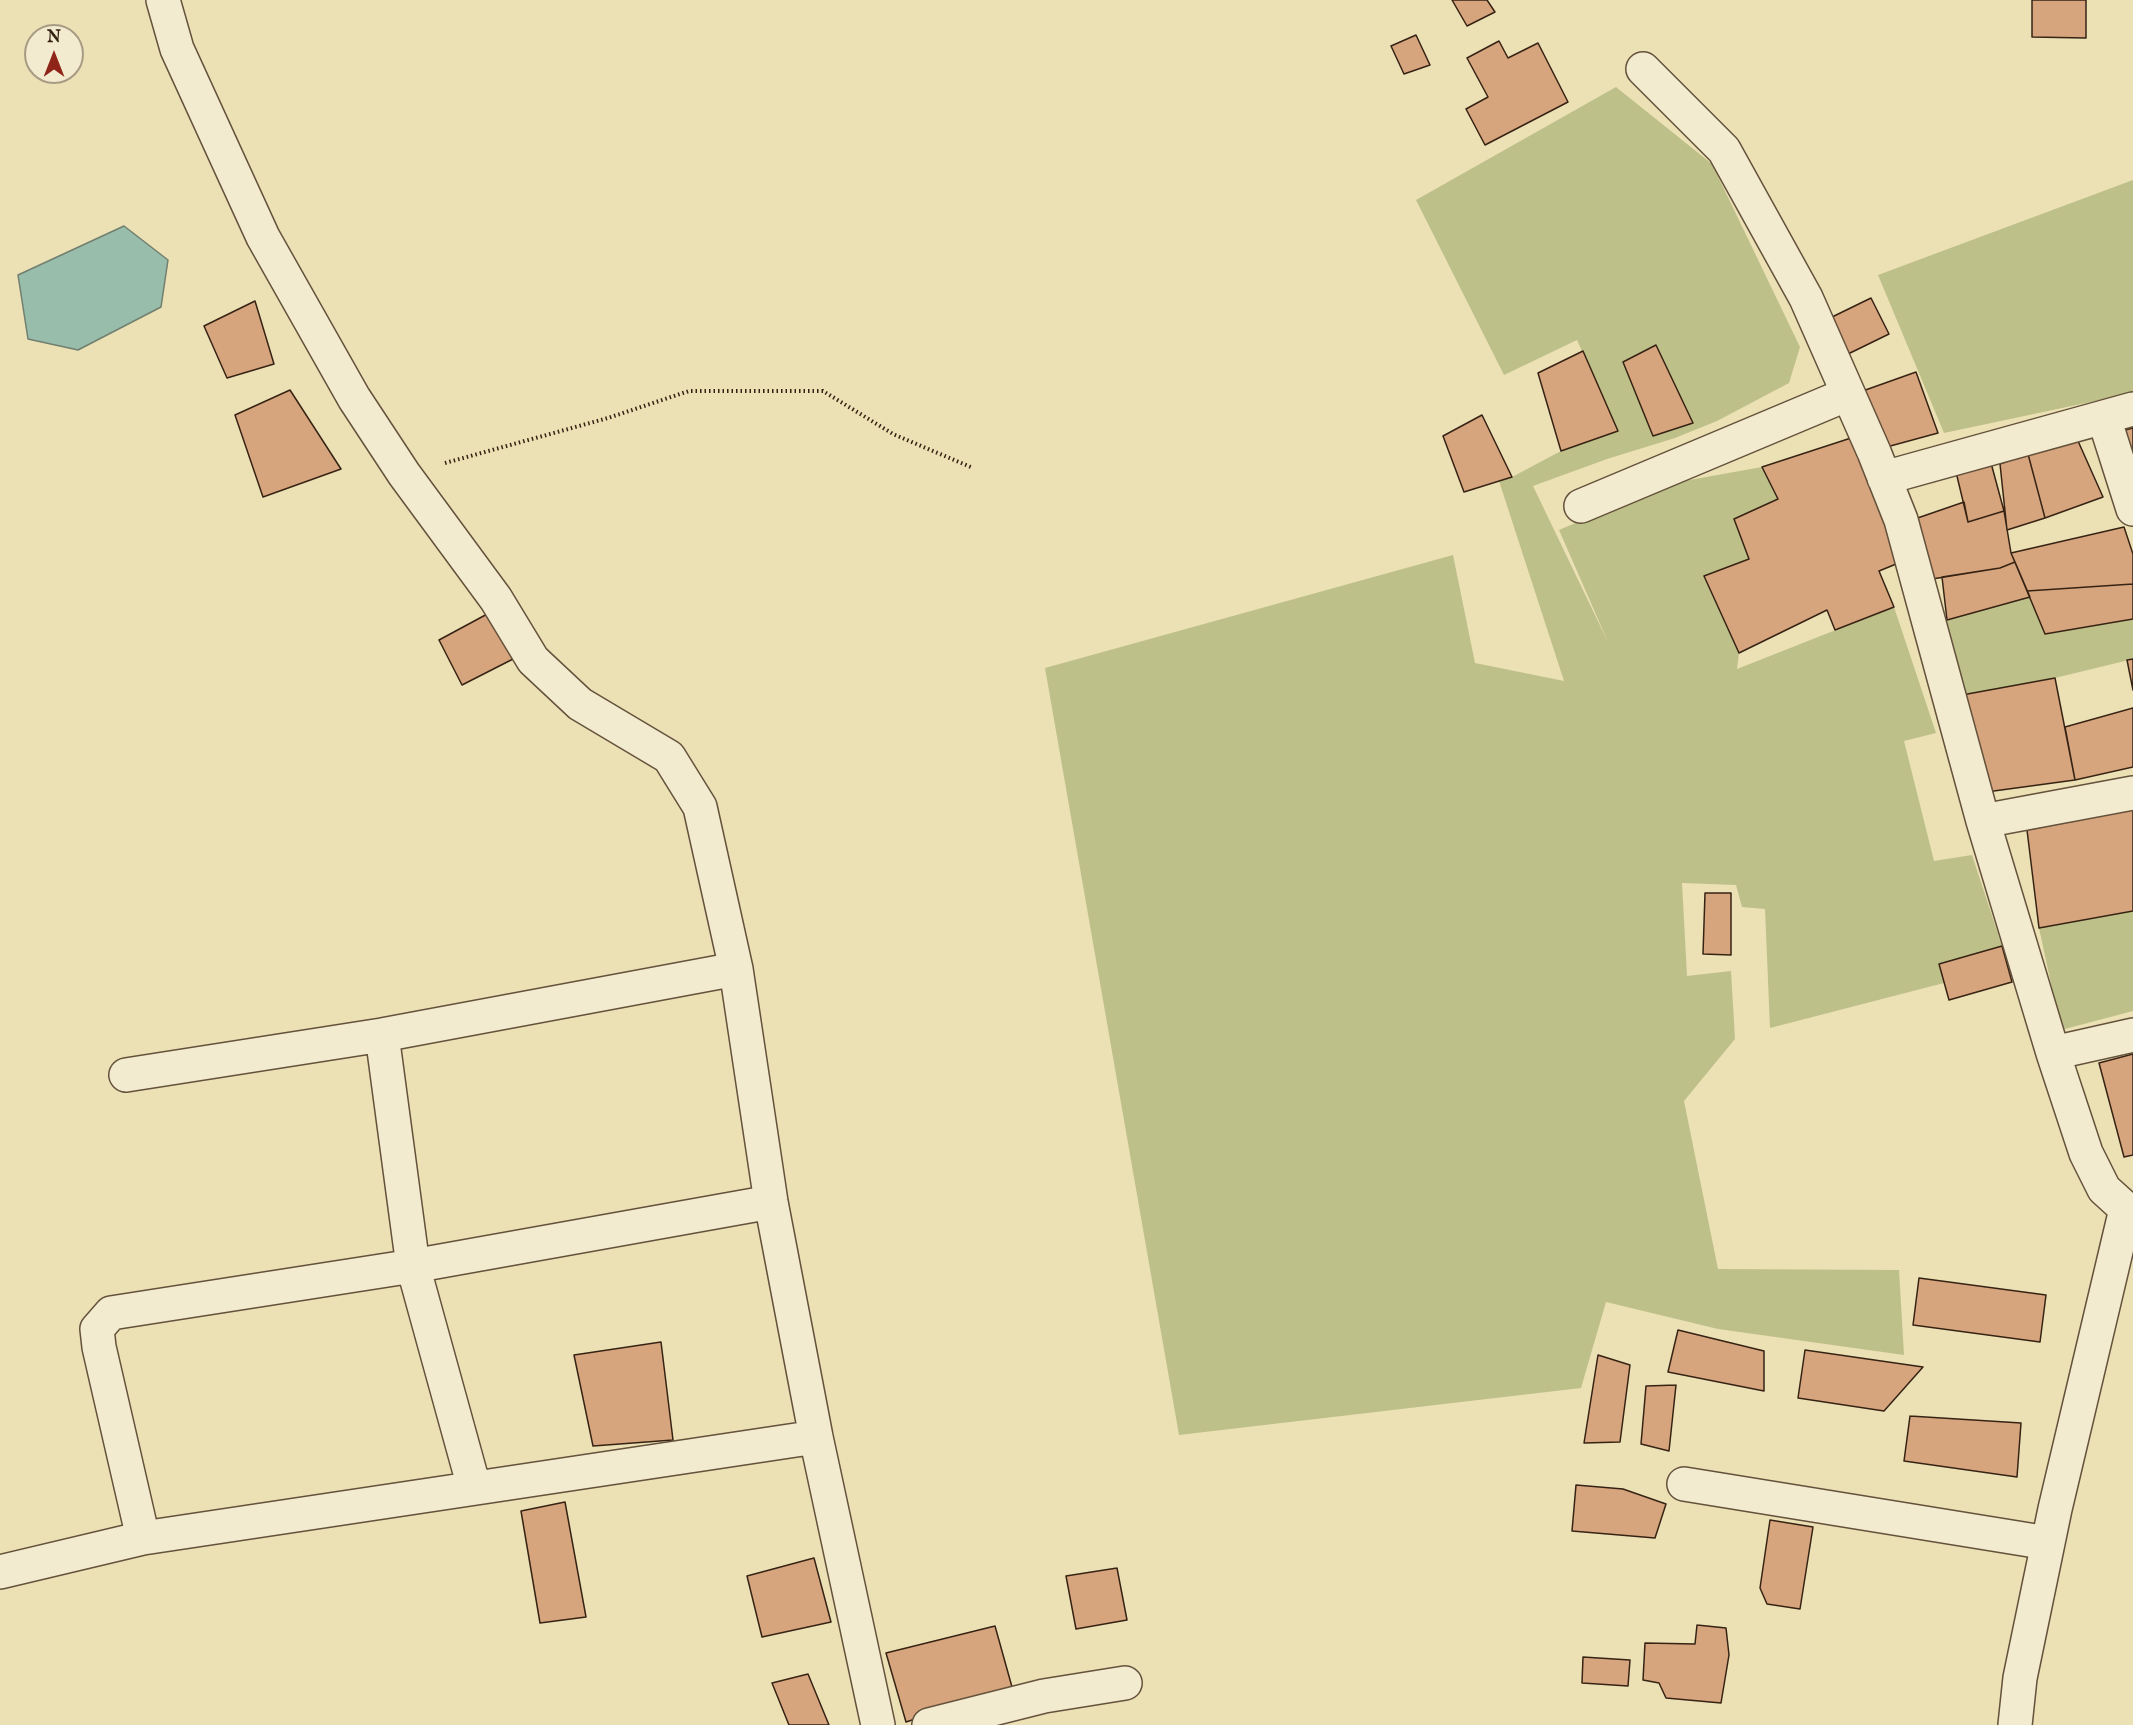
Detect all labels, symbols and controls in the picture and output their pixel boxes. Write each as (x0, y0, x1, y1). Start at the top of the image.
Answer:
north arrow (24, 24, 84, 84)
text: N (47, 28, 61, 48)

